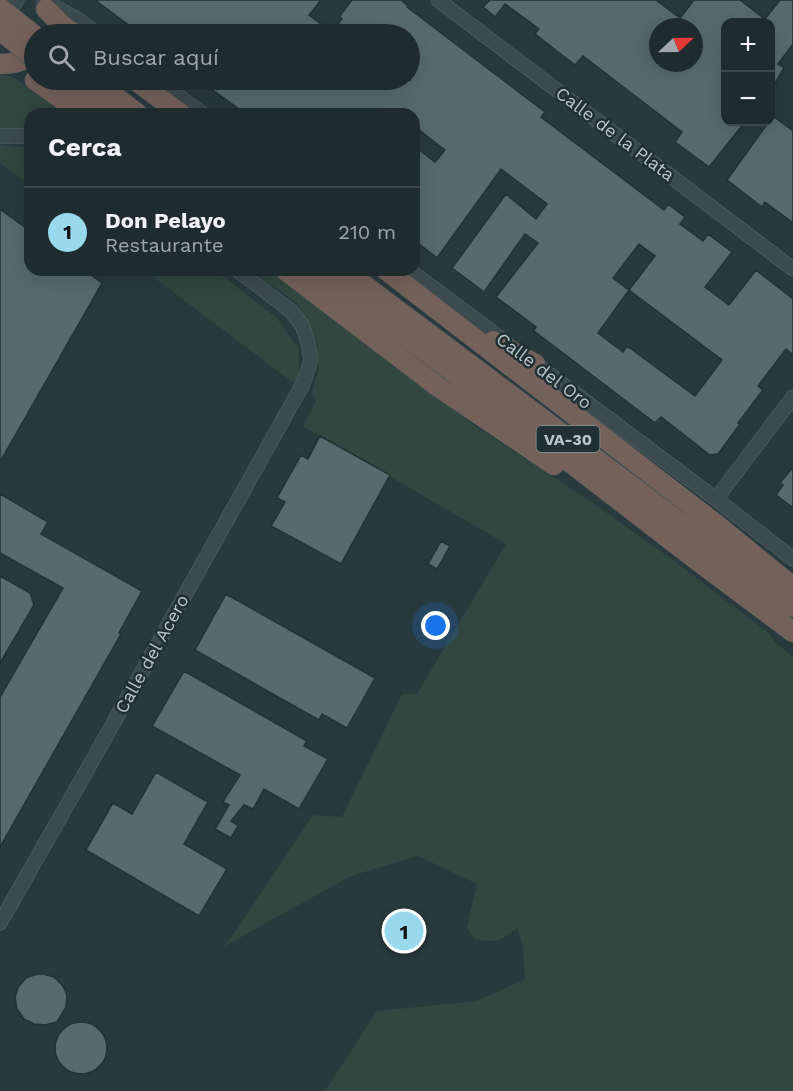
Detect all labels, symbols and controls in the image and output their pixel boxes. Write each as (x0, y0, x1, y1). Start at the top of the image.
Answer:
north arrow (649, 18, 703, 72)
map controls (721, 18, 775, 126)
button: + (721, 18, 775, 72)
search box (24, 24, 420, 90)
icon: search (45, 41, 78, 74)
text: Buscar aquí (93, 45, 219, 70)
button: − (721, 72, 775, 126)
street label: Calle de la Plata (552, 82, 679, 185)
text: Cerca (48, 132, 122, 162)
text: Don Pelayo (105, 208, 226, 233)
text: 1 (63, 220, 72, 244)
text: 210 m (338, 220, 396, 244)
text: Restaurante (105, 233, 223, 257)
street label: Calle del Oro (492, 328, 596, 413)
road number: VA-30 (536, 426, 600, 452)
street label: Calle del Acero (110, 591, 193, 717)
your location (421, 611, 450, 640)
pin: 1 (384, 908, 424, 954)

